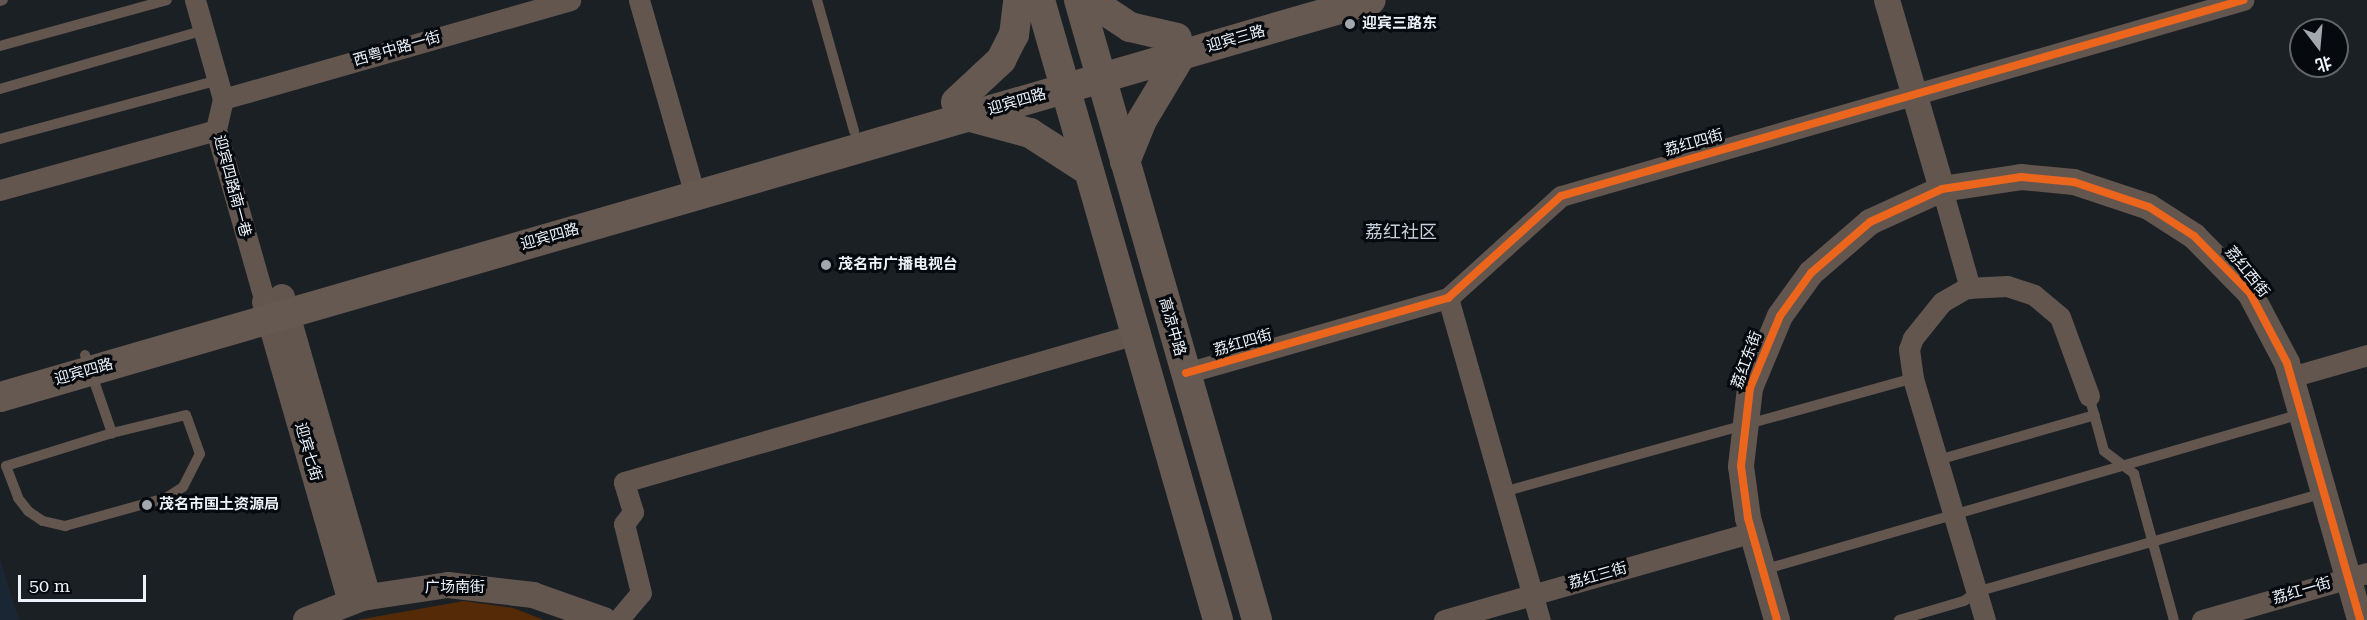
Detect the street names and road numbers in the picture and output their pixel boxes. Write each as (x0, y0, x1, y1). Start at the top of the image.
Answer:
street label: 迎宾三路 (1205, 22, 1267, 56)
street label: 西粤中路一街 (351, 28, 443, 70)
street label: 迎宾四路 (986, 85, 1048, 119)
street label: 荔红四街 (1663, 126, 1725, 160)
street label: 迎宾四路南一巷 (210, 133, 254, 239)
street label: 迎宾四路 (519, 220, 581, 254)
street label: 荔红西街 (2221, 243, 2273, 301)
street label: 高凉中路 (1155, 296, 1189, 358)
street label: 荔红四街 (1212, 326, 1274, 360)
street label: 荔红东街 (1728, 329, 1766, 391)
street label: 迎宾四路 (53, 355, 115, 389)
street label: 迎宾七街 (291, 421, 325, 483)
street label: 荔红三街 (1567, 559, 1629, 593)
street label: 荔红一街 (2271, 574, 2333, 608)
street label: 广场南街 (425, 579, 485, 597)

